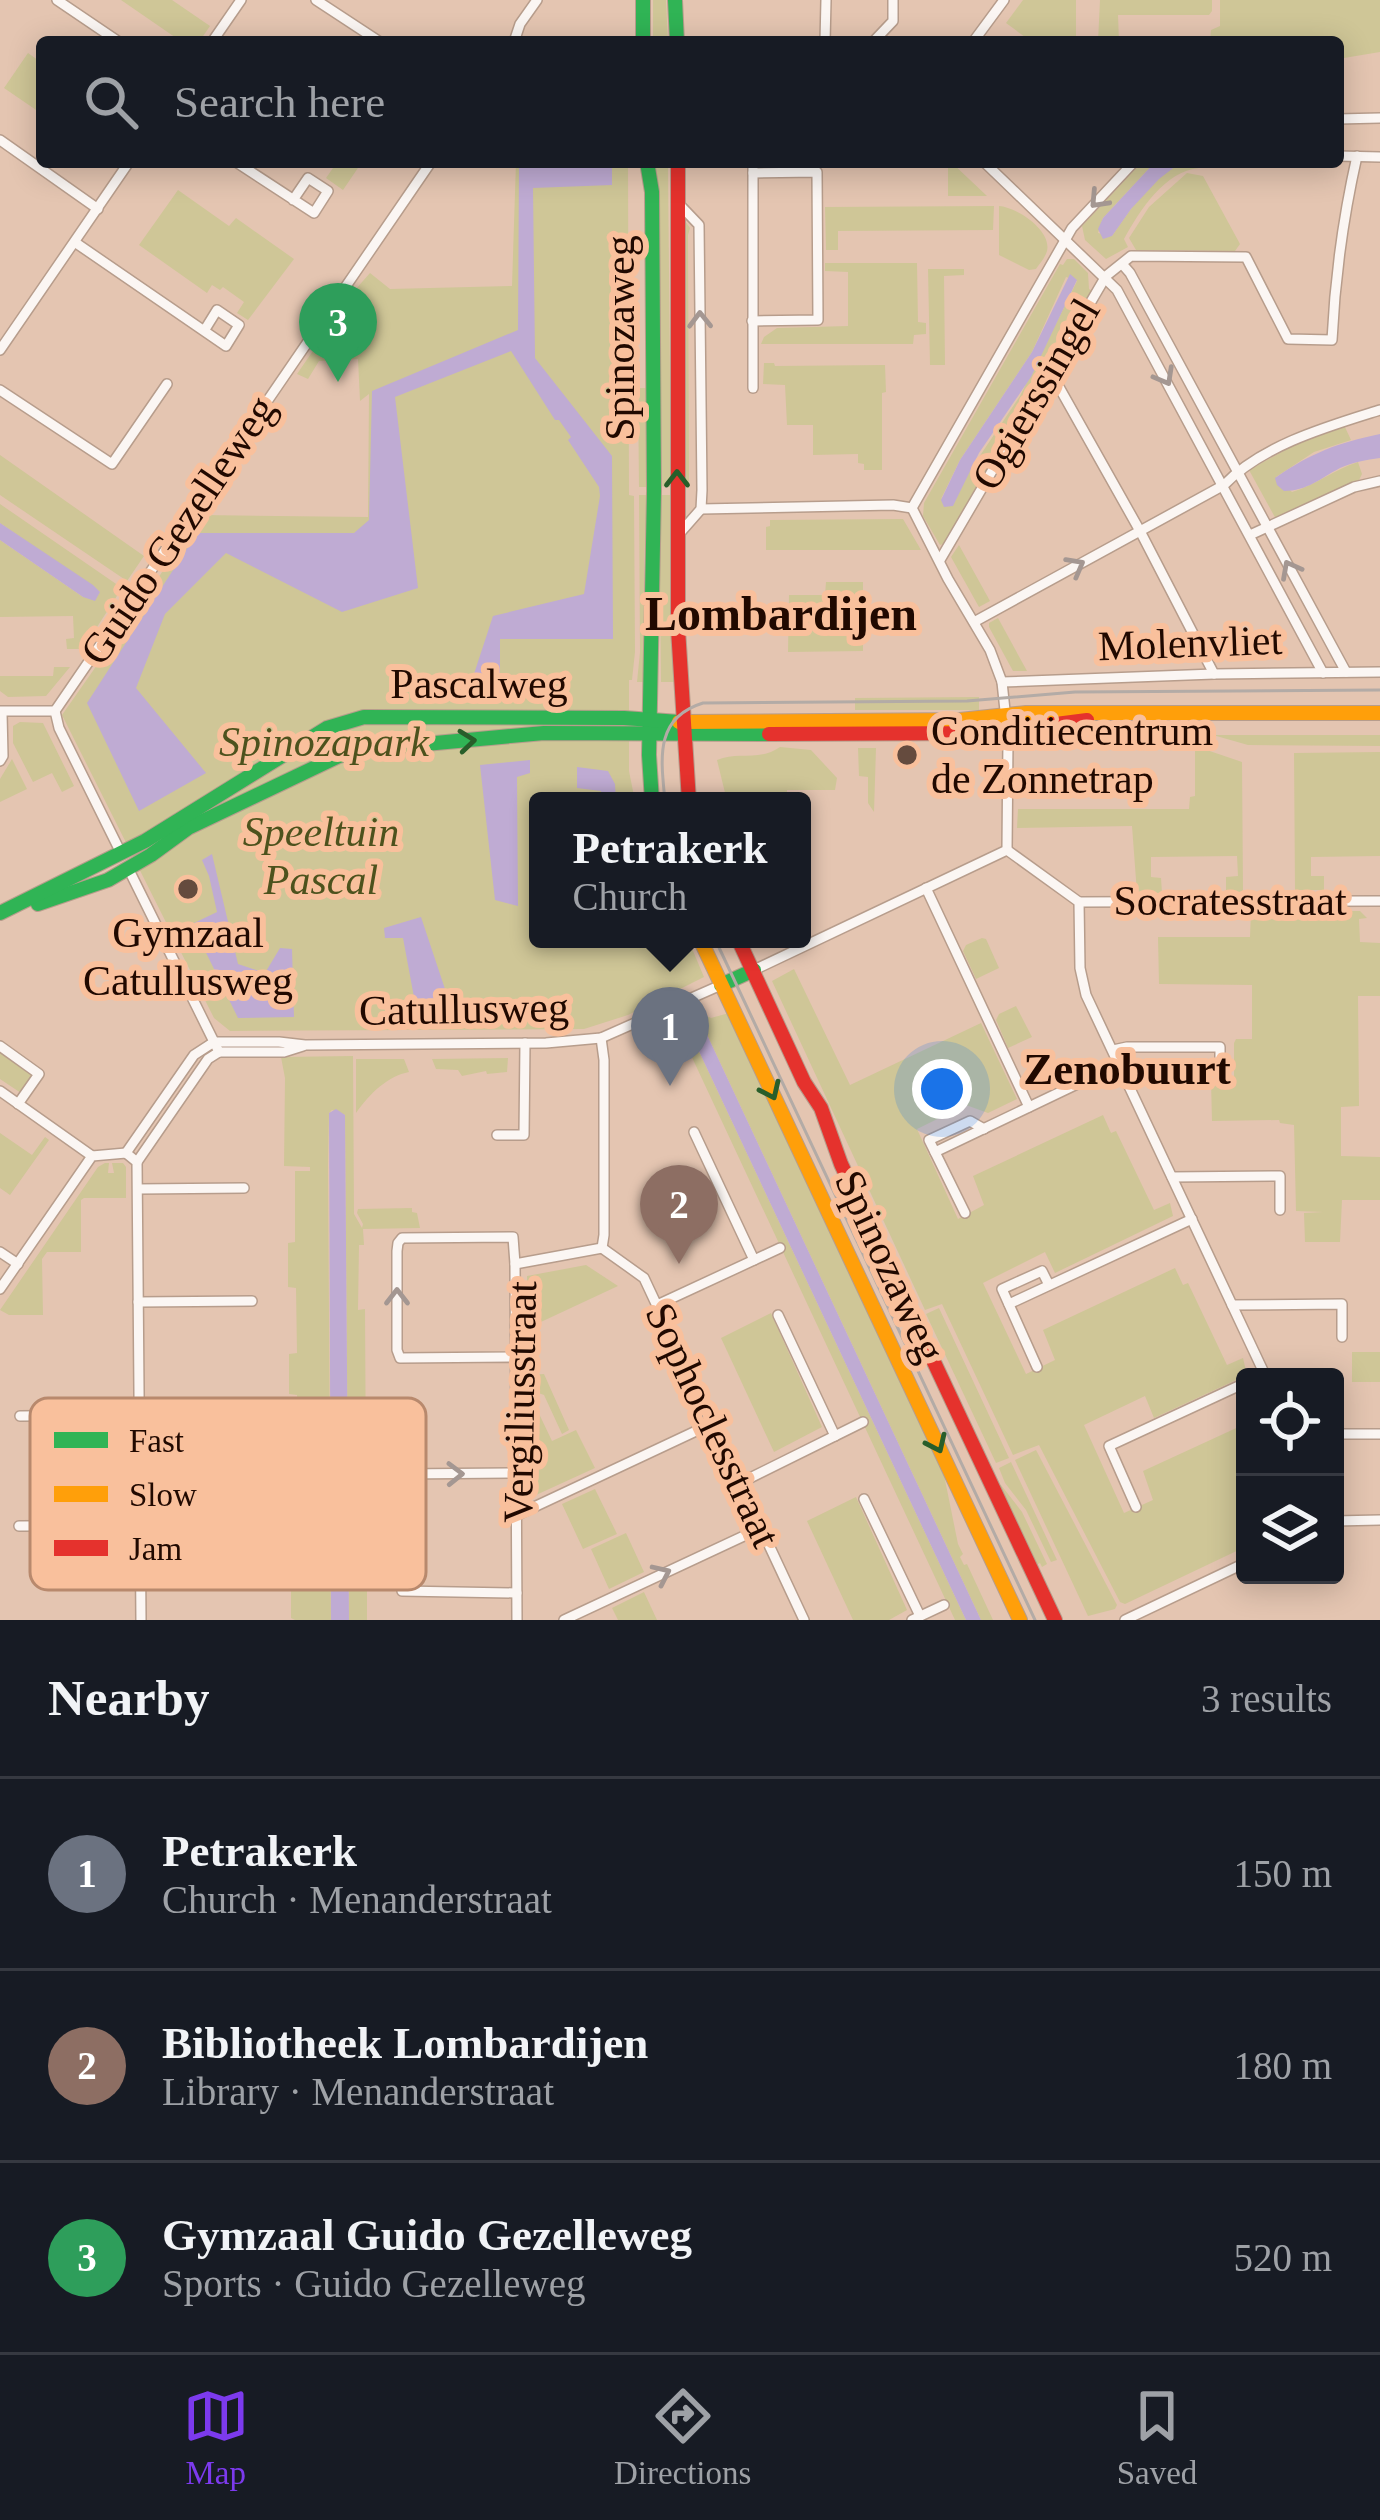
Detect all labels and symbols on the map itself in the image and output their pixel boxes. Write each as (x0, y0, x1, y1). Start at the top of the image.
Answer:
one-way arrow (1091, 186, 1113, 208)
street label: Spinozaweg (597, 235, 643, 441)
pin: 3 (299, 283, 377, 382)
street label: Ogierssingel (963, 291, 1109, 497)
one-way arrow (688, 310, 714, 329)
one-way arrow (1151, 364, 1174, 385)
street label: Guido Gezelleweg (71, 387, 285, 673)
one-way arrow (664, 469, 690, 487)
one-way arrow (1064, 557, 1085, 580)
one-way arrow (1282, 559, 1305, 581)
district label: Lombardijen (645, 587, 917, 640)
street label: Molenvliet (1097, 617, 1283, 669)
street label: Pascalweg (390, 661, 568, 707)
place label: Conditiecentrum de Zonnetrap (931, 708, 1214, 802)
park label: Spinozapark (219, 719, 430, 765)
one-way arrow (458, 729, 477, 754)
marker: Conditiecentrum de Zonnetrap (894, 742, 920, 768)
park label: Speeltuin Pascal (243, 809, 399, 903)
marker: Gymzaal Catullusweg (175, 876, 201, 902)
street label: Socratesstraat (1113, 878, 1347, 924)
place label: Gymzaal Catullusweg (83, 910, 293, 1004)
street label: Catullusweg (359, 984, 569, 1034)
pin: 1 (631, 987, 709, 1086)
district label: Zenobuurt (1023, 1044, 1231, 1094)
your location (912, 1059, 972, 1119)
one-way arrow (757, 1079, 780, 1100)
street label: Spinozaweg (826, 1163, 954, 1369)
pin: 2 (640, 1165, 718, 1264)
street label: Vergiliusstraat (495, 1280, 545, 1523)
one-way arrow (384, 1287, 410, 1305)
street label: Sophoclesstraat (636, 1296, 790, 1554)
legend (30, 1398, 426, 1590)
text: Fast (129, 1423, 184, 1459)
one-way arrow (923, 1432, 946, 1453)
one-way arrow (447, 1461, 465, 1487)
text: Slow (129, 1477, 197, 1513)
text: Jam (129, 1531, 182, 1567)
one-way arrow (650, 1565, 671, 1588)

